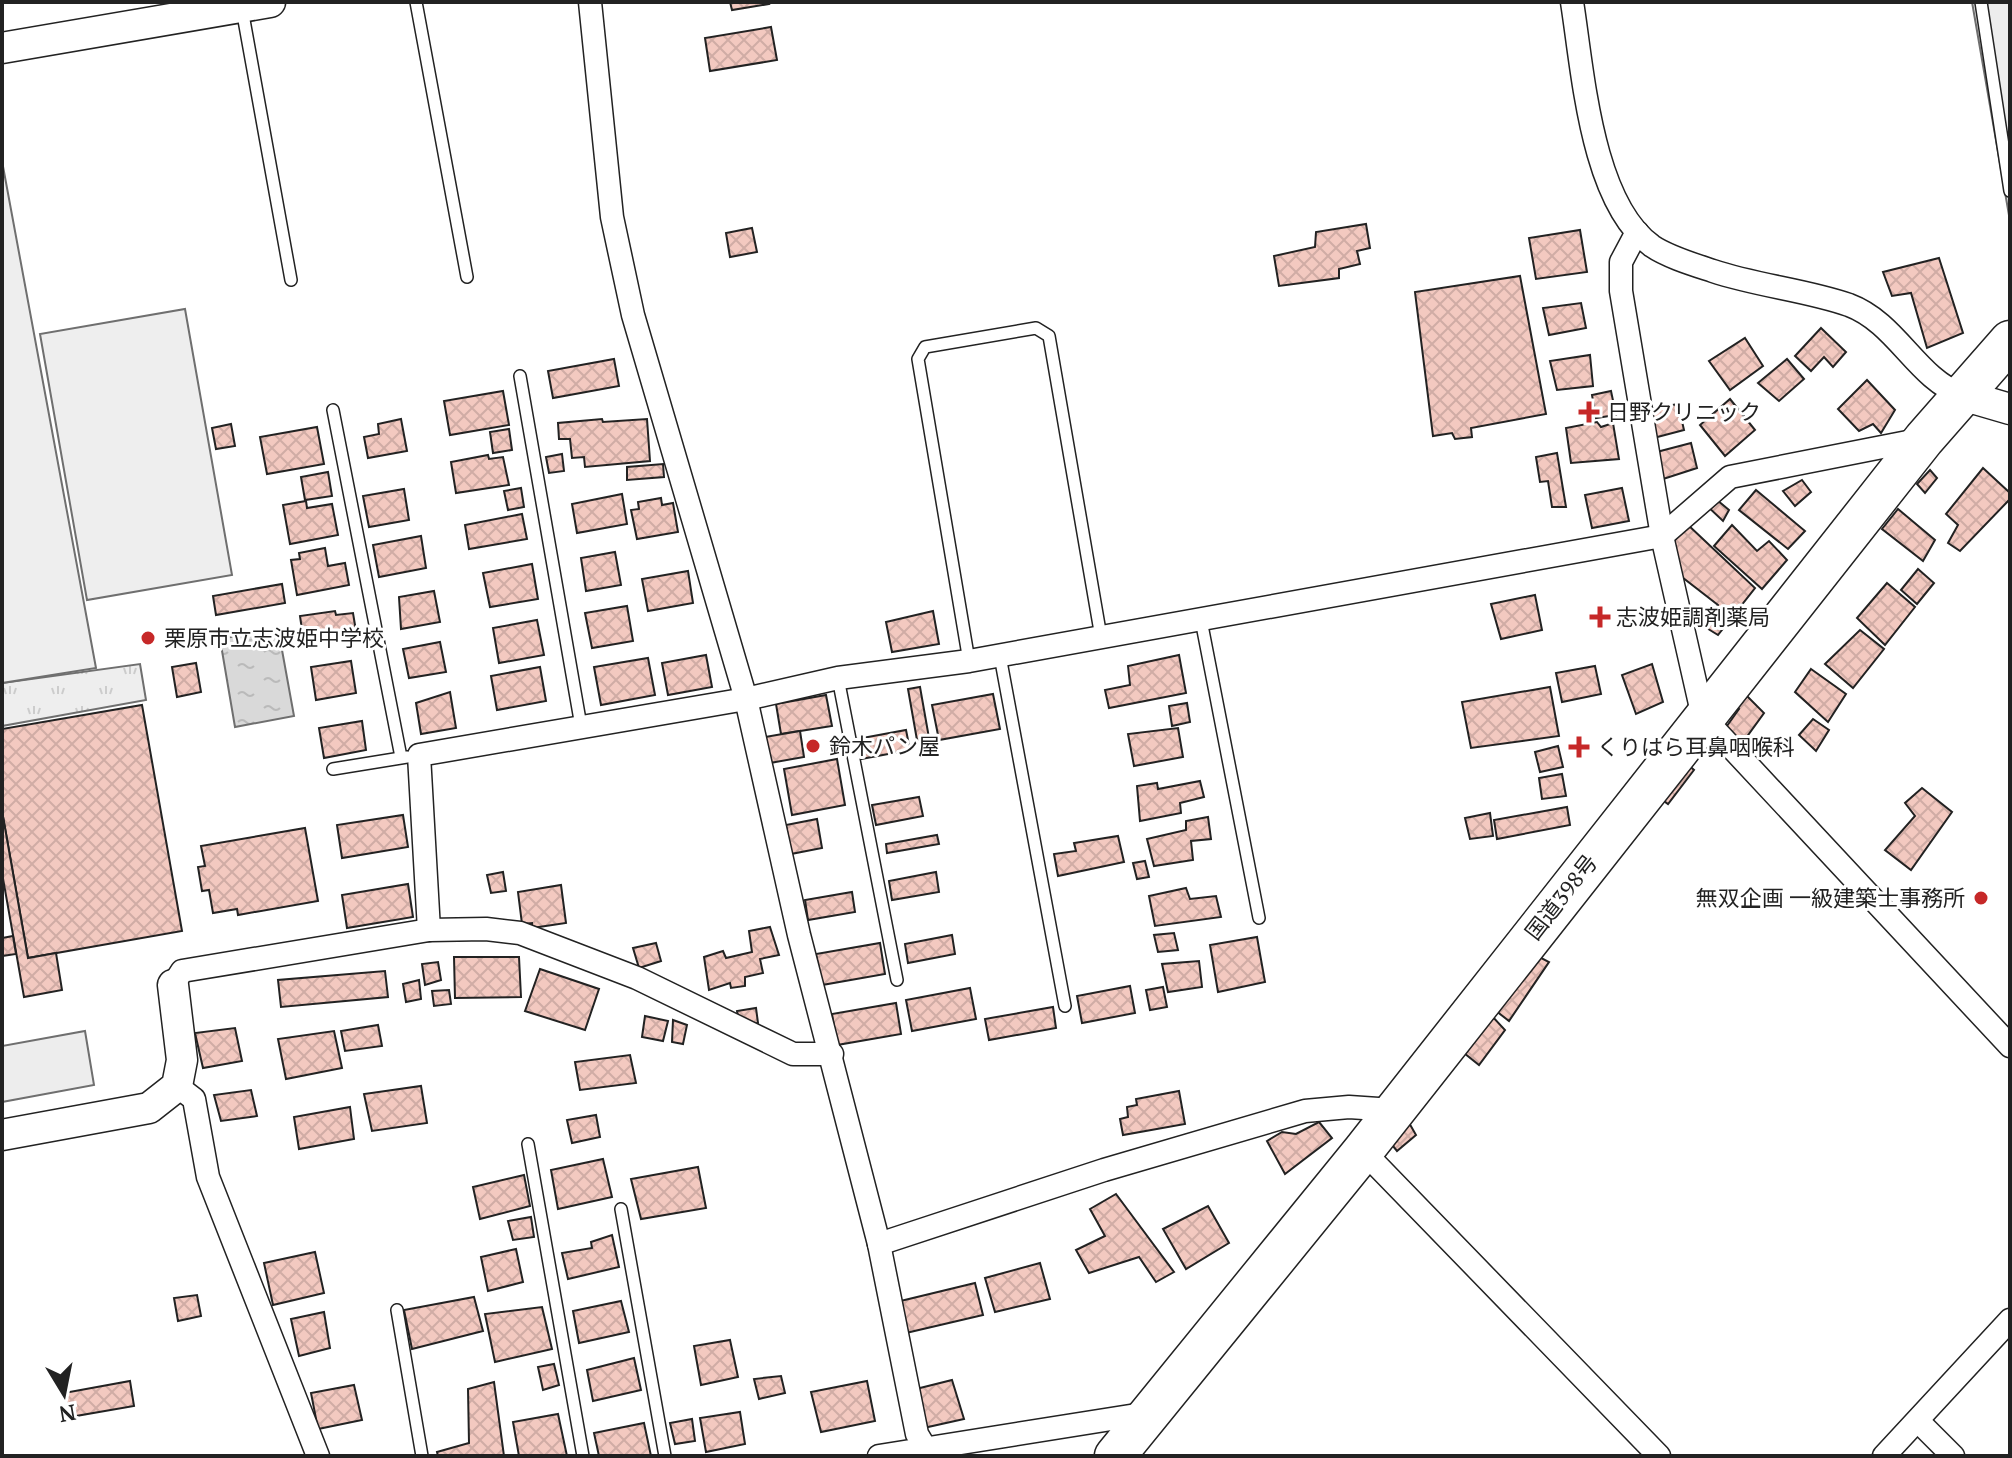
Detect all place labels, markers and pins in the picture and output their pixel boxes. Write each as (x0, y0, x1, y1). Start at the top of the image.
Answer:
place label: 日野クリニック (1607, 397, 1761, 426)
marker: 日野クリニック (1578, 401, 1600, 423)
place label: 志波姫調剤薬局 (1616, 602, 1770, 631)
marker: 志波姫調剤薬局 (1591, 608, 1609, 626)
place label: 栗原市立志波姫中学校 (164, 623, 384, 652)
marker: 栗原市立志波姫中学校 (139, 629, 157, 647)
place label: 鈴木パン屋 (829, 731, 940, 760)
place label: くりはら耳鼻咽喉科 (1597, 732, 1795, 761)
marker: くりはら耳鼻咽喉科 (1568, 736, 1590, 758)
marker: 鈴木パン屋 (804, 737, 822, 755)
place label: 無双企画 一級建築士事務所 (1696, 883, 1965, 912)
marker: 無双企画 一級建築士事務所 (1972, 889, 1990, 907)

